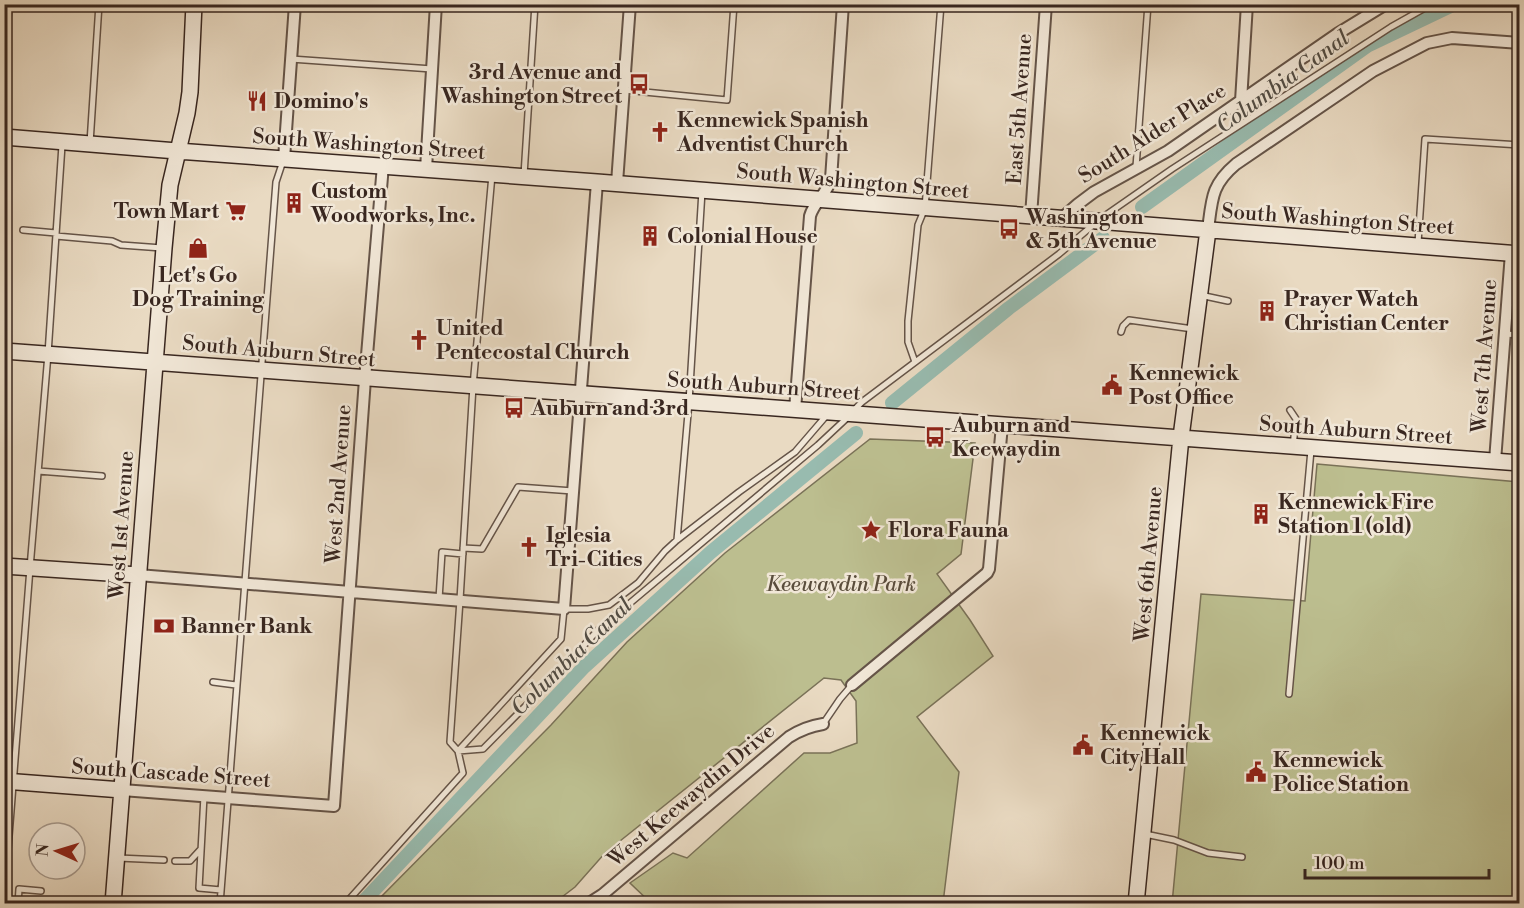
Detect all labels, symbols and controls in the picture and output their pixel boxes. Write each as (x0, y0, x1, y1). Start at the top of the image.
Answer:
water label: Columbia Canal (1211, 25, 1355, 140)
street label: East 5th Avenue (1002, 33, 1038, 186)
place label: 3rd Avenue and Washington Street (440, 60, 623, 110)
bus stop icon: 3rd Avenue and Washington Street (627, 72, 651, 96)
street label: South Alder Place (1074, 78, 1231, 190)
restaurant icon: Domino's (245, 89, 269, 113)
place label: Domino's (274, 89, 368, 115)
place label: Kennewick Spanish Adventist Church (676, 108, 869, 158)
church icon: Kennewick Spanish Adventist Church (648, 120, 672, 144)
street label: South Washington Street (252, 124, 487, 166)
street label: South Washington Street (735, 159, 971, 205)
place label: Custom Woodworks, Inc. (310, 179, 475, 229)
building icon: Custom Woodworks, Inc. (282, 191, 306, 215)
place label: Town Mart (114, 199, 220, 225)
supermarket icon: Town Mart (224, 199, 248, 223)
street label: South Washington Street (1221, 199, 1456, 241)
place label: Washington & 5th Avenue (1025, 205, 1157, 255)
bus stop icon: Washington & 5th Avenue (997, 217, 1021, 241)
building icon: Colonial House (638, 224, 662, 248)
place label: Colonial House (667, 224, 818, 250)
shop icon: Let's Go Dog Training (186, 236, 210, 260)
place label: Let's Go Dog Training (132, 263, 265, 313)
street label: West 7th Avenue (1467, 278, 1503, 435)
place label: Prayer Watch Christian Center (1284, 287, 1449, 337)
building icon: Prayer Watch Christian Center (1255, 299, 1279, 323)
place label: United Pentecostal Church (436, 316, 630, 366)
church icon: United Pentecostal Church (407, 328, 431, 352)
street label: South Auburn Street (181, 331, 377, 373)
place label: Kennewick Post Office (1129, 361, 1240, 411)
street label: South Auburn Street (666, 367, 862, 407)
public building icon: Kennewick Post Office (1100, 373, 1124, 397)
bus stop icon: Auburn and 3rd (502, 396, 526, 420)
place label: Auburn and 3rd (530, 396, 689, 422)
street label: West 2nd Avenue (320, 404, 358, 565)
street label: South Auburn Street (1258, 411, 1454, 451)
place label: Auburn and Keewaydin (951, 413, 1070, 463)
bus stop icon: Auburn and Keewaydin (923, 425, 947, 449)
street label: West 1st Avenue (104, 450, 140, 601)
street label: West 6th Avenue (1129, 485, 1169, 644)
place label: Kennewick Fire Station 1 (old) (1278, 490, 1434, 540)
building icon: Kennewick Fire Station 1 (old) (1249, 502, 1273, 526)
place icon: Flora Fauna (859, 518, 883, 542)
place label: Flora Fauna (888, 518, 1009, 544)
place label: Iglesia Tri-Cities (546, 523, 643, 573)
church icon: Iglesia Tri-Cities (517, 535, 541, 559)
park label: Keewaydin Park (766, 572, 916, 598)
water label: Columbia Canal (506, 592, 638, 722)
bank icon: Banner Bank (152, 614, 176, 638)
place label: Banner Bank (181, 614, 313, 640)
street label: West Keewaydin Drive (602, 718, 780, 874)
place label: Kennewick City Hall (1100, 721, 1211, 771)
public building icon: Kennewick City Hall (1071, 733, 1095, 757)
place label: Kennewick Police Station (1273, 748, 1409, 798)
street label: South Cascade Street (70, 754, 272, 794)
public building icon: Kennewick Police Station (1244, 760, 1268, 784)
north arrow (27, 821, 87, 881)
scale bar (1305, 842, 1490, 880)
text: N (33, 843, 53, 857)
text: 100 m (1314, 852, 1365, 875)

